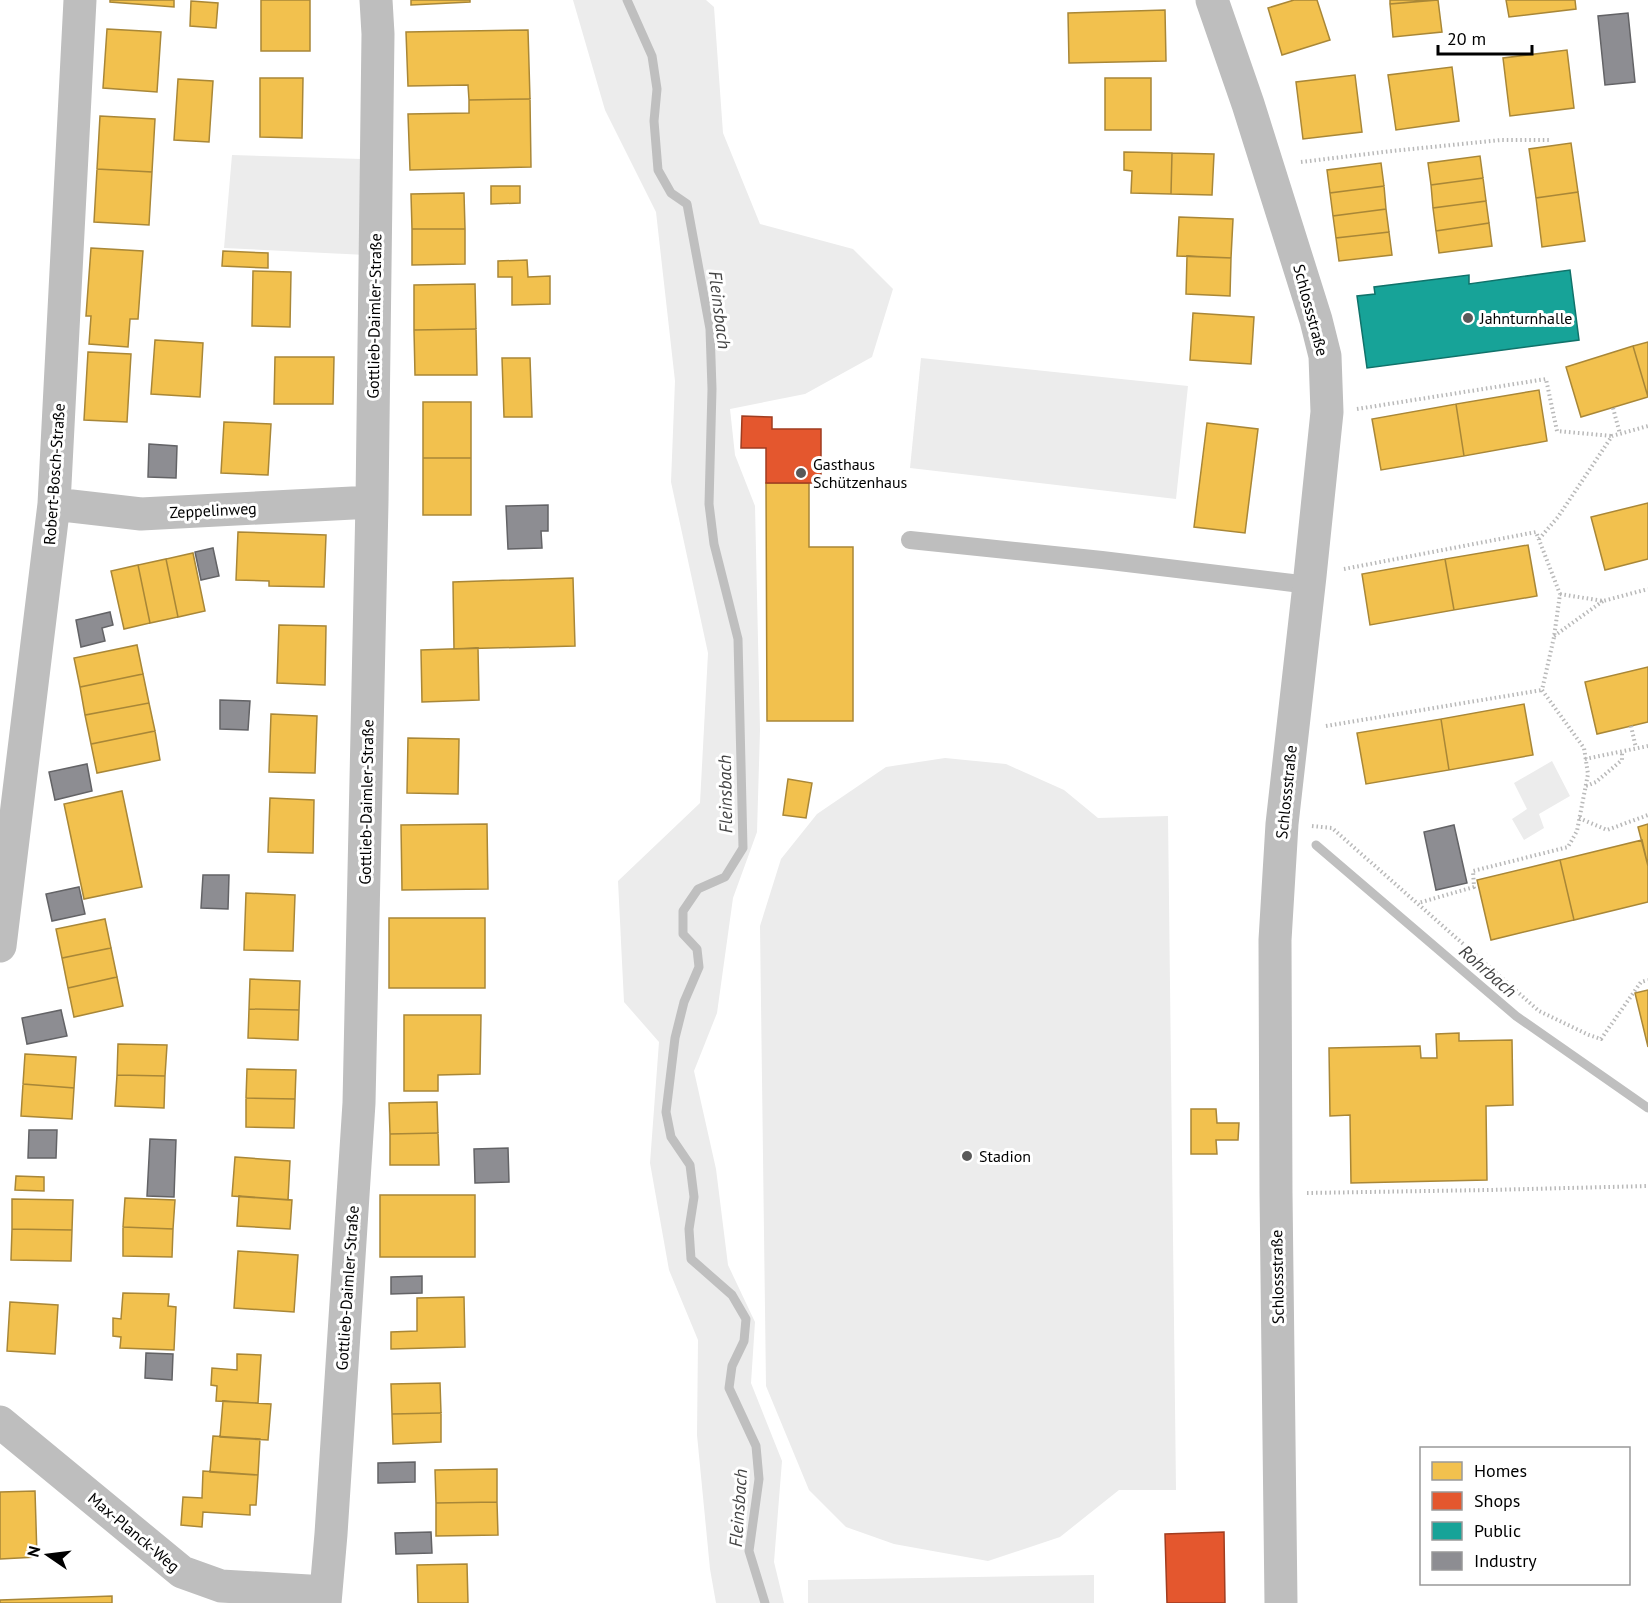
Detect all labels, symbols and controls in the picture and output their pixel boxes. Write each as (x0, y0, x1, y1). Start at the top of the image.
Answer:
scale bar (1438, 18, 1532, 56)
text: 20 m (1447, 27, 1486, 50)
street label: Gottlieb-Daimler-Straße (363, 233, 385, 399)
street label: Schlossstraße (1289, 262, 1333, 358)
water label: Fleinsbach (704, 270, 736, 350)
place label: Jahnturnhalle (1479, 308, 1573, 328)
marker: Jahnturnhalle (1461, 311, 1475, 325)
street label: Robert-Bosch-Straße (39, 402, 69, 546)
place label: Gasthaus Schützenhaus (813, 454, 908, 492)
marker: Gasthaus Schützenhaus (794, 466, 808, 480)
street label: Zeppelinweg (169, 498, 257, 522)
street label: Gottlieb-Daimler-Straße (355, 719, 377, 885)
street label: Schlossstraße (1271, 744, 1301, 840)
water label: Fleinsbach (713, 755, 737, 833)
water label: Rohrbach (1454, 940, 1522, 1002)
place label: Stadion (979, 1146, 1031, 1166)
marker: Stadion (960, 1149, 974, 1163)
street label: Gottlieb-Daimler-Straße (331, 1205, 363, 1371)
street label: Schlossstraße (1266, 1230, 1288, 1324)
legend (1420, 1447, 1630, 1585)
text: Homes (1474, 1459, 1527, 1482)
water label: Fleinsbach (724, 1468, 752, 1548)
street label: Max-Planck-Weg (84, 1488, 184, 1576)
text: Shops (1474, 1489, 1520, 1512)
text: Public (1474, 1519, 1521, 1542)
north arrow (18, 1525, 78, 1585)
text: N (22, 1544, 44, 1559)
text: Industry (1474, 1549, 1537, 1572)

